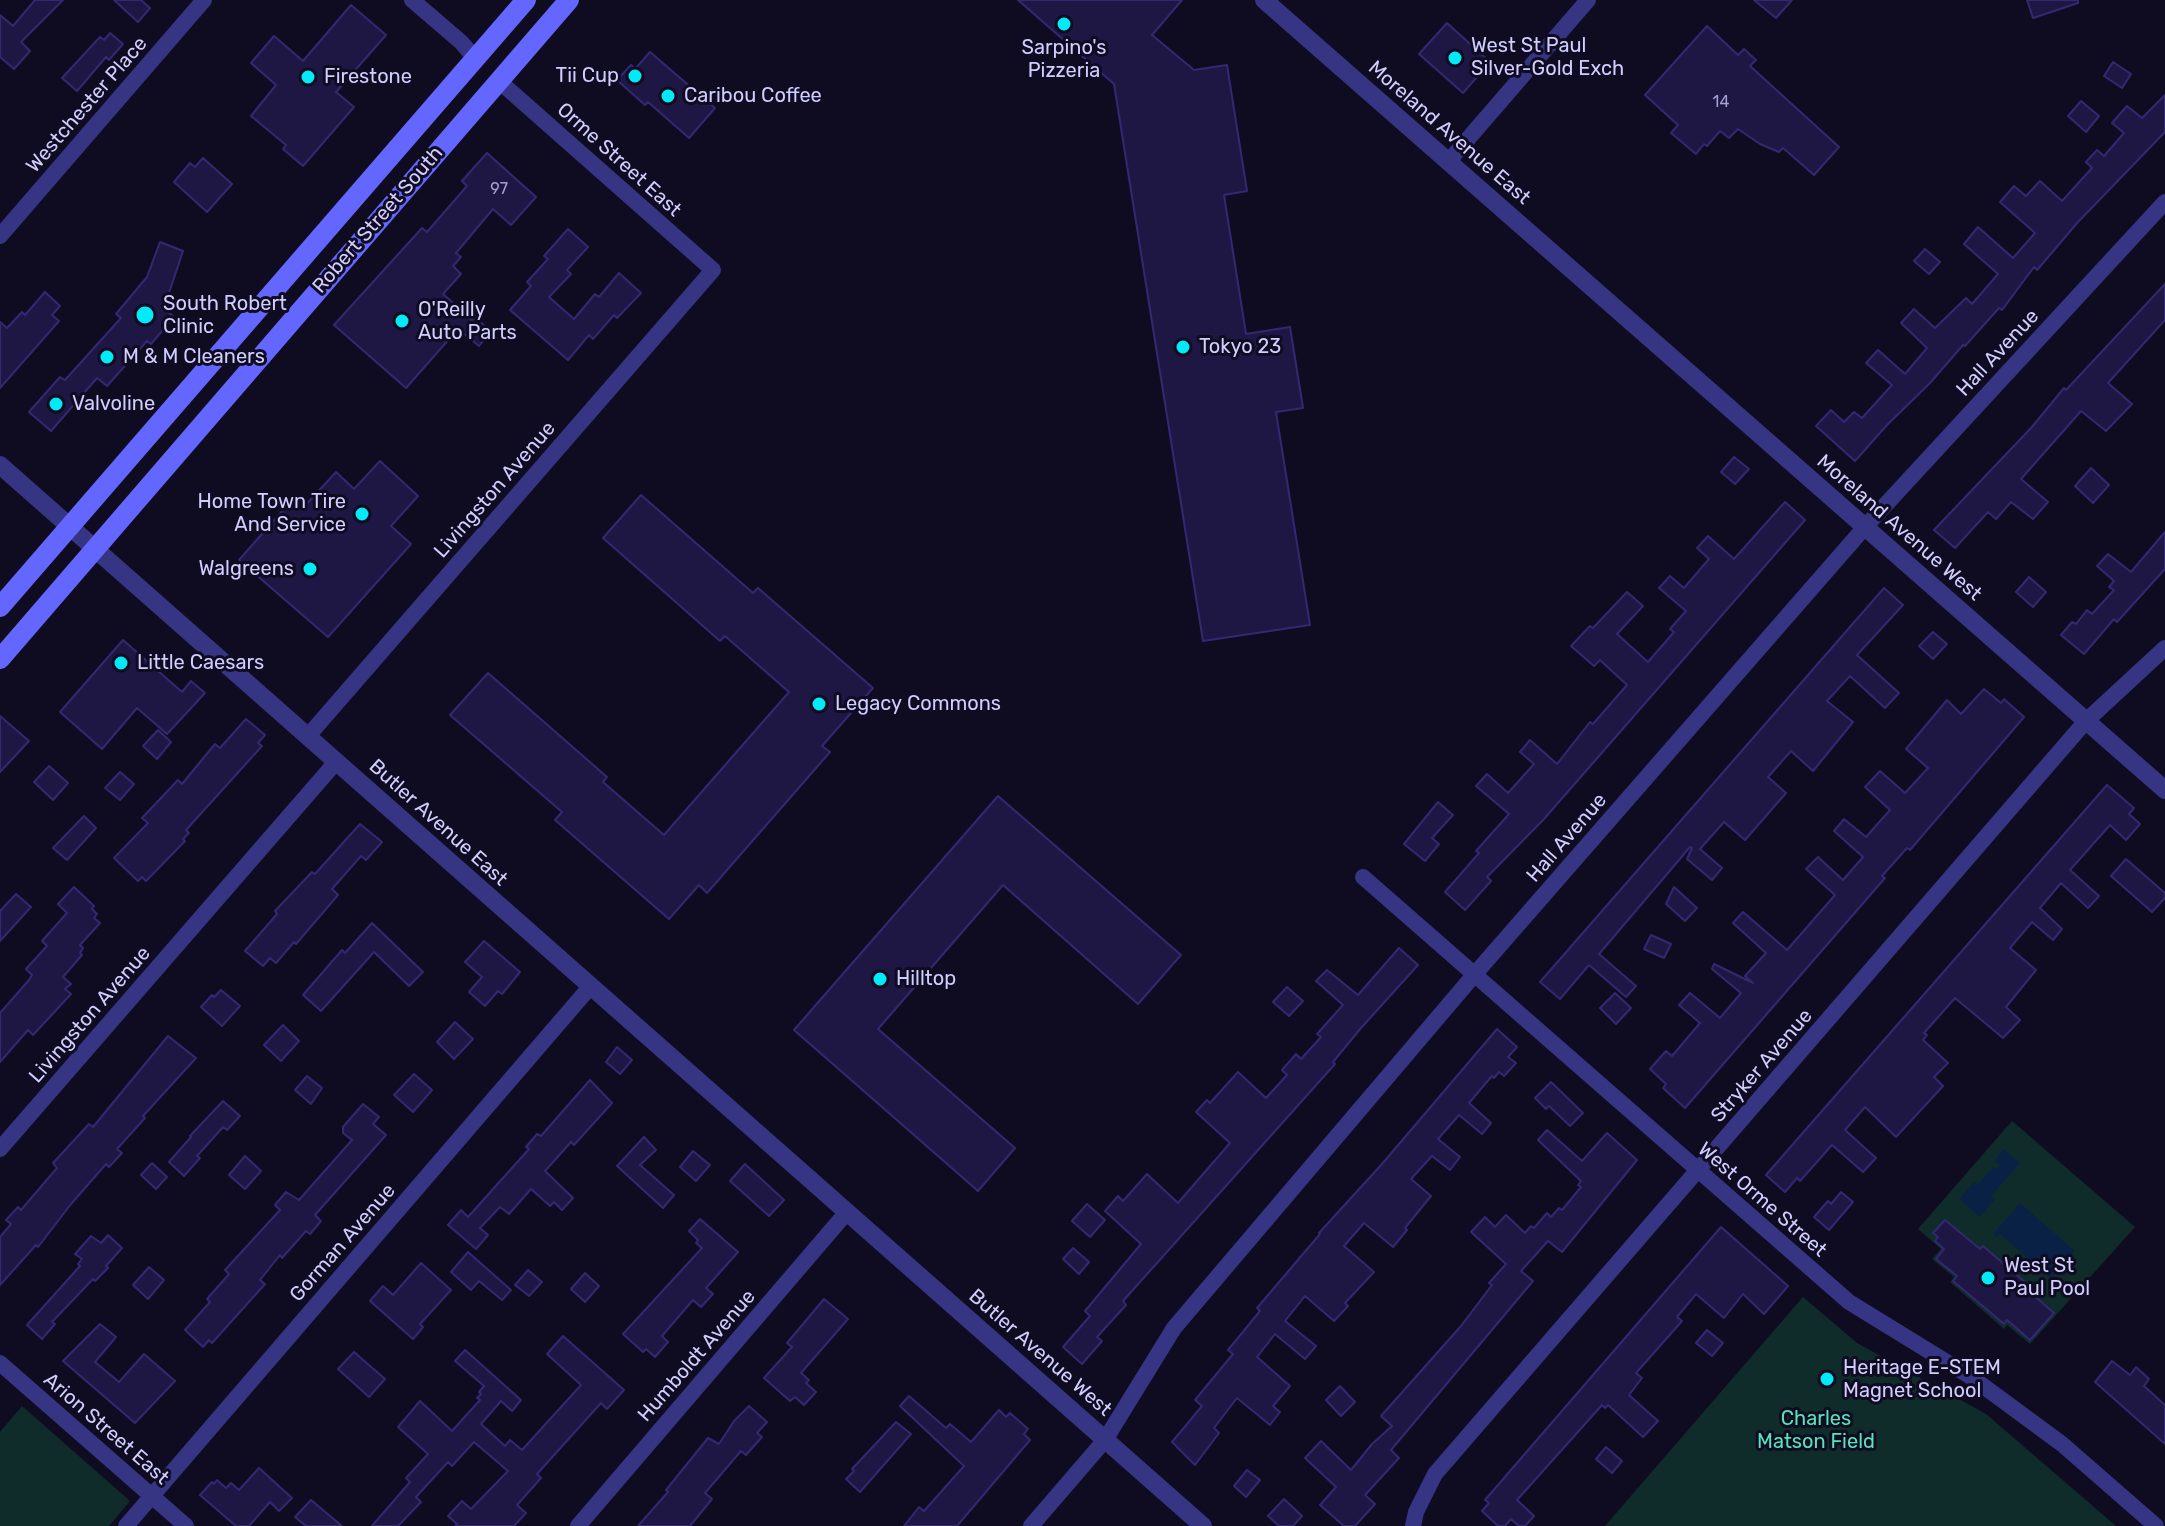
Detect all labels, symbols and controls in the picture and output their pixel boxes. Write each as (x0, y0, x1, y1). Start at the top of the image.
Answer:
marker: Sarpino's Pizzeria (1055, 15, 1073, 33)
street label: Westchester Place (22, 32, 152, 178)
place label: West St Paul Silver-Gold Exch (1471, 34, 1624, 81)
place label: Sarpino's Pizzeria (1022, 36, 1106, 83)
marker: West St Paul Silver-Gold Exch (1446, 49, 1464, 67)
street label: Moreland Avenue East (1363, 56, 1535, 210)
place label: Tii Cup (556, 64, 619, 88)
place label: Firestone (324, 65, 412, 89)
marker: Tii Cup (626, 67, 644, 85)
marker: Firestone (299, 68, 317, 86)
place label: Caribou Coffee (684, 84, 822, 108)
marker: Caribou Coffee (659, 87, 677, 105)
house number: 14 (1713, 92, 1729, 112)
street label: Orme Street East (552, 98, 686, 222)
street label: Robert Street South (308, 142, 448, 298)
house number: 97 (490, 179, 508, 199)
place label: South Robert Clinic (163, 292, 287, 339)
place label: O'Reilly Auto Parts (418, 298, 517, 345)
marker: South Robert Clinic (134, 304, 156, 326)
street label: Hall Avenue (1952, 305, 2044, 401)
marker: O'Reilly Auto Parts (393, 312, 411, 330)
place label: Tokyo 23 (1199, 335, 1281, 359)
marker: Tokyo 23 (1174, 338, 1192, 356)
place label: M & M Cleaners (123, 345, 265, 369)
marker: M & M Cleaners (98, 348, 116, 366)
place label: Valvoline (72, 392, 155, 416)
marker: Valvoline (47, 395, 65, 413)
street label: Livingston Avenue (429, 417, 561, 563)
street label: Moreland Avenue West (1812, 450, 1986, 606)
place label: Home Town Tire And Service (197, 490, 346, 537)
marker: Home Town Tire And Service (353, 505, 371, 523)
place label: Walgreens (198, 557, 294, 581)
marker: Walgreens (301, 560, 319, 578)
place label: Little Caesars (137, 651, 264, 675)
marker: Little Caesars (112, 654, 130, 672)
place label: Legacy Commons (835, 692, 1001, 716)
marker: Legacy Commons (810, 695, 828, 713)
street label: Butler Avenue East (364, 755, 512, 891)
street label: Hall Avenue (1522, 789, 1612, 887)
street label: Livingston Avenue (24, 942, 156, 1088)
place label: Hilltop (896, 967, 956, 991)
marker: Hilltop (871, 970, 889, 988)
street label: Stryker Avenue (1706, 1004, 1818, 1128)
street label: West Orme Street (1693, 1138, 1831, 1262)
street label: Gorman Avenue (285, 1179, 401, 1307)
place label: West St Paul Pool (2004, 1254, 2090, 1301)
marker: West St Paul Pool (1979, 1269, 1997, 1287)
street label: Butler Avenue West (964, 1284, 1116, 1422)
street label: Humboldt Avenue (633, 1285, 761, 1427)
place label: Heritage E-STEM Magnet School (1843, 1356, 2001, 1403)
street label: Arion Street East (38, 1368, 174, 1490)
marker: Heritage E-STEM Magnet School (1818, 1370, 1836, 1388)
park label: Charles Matson Field (1757, 1407, 1875, 1454)

